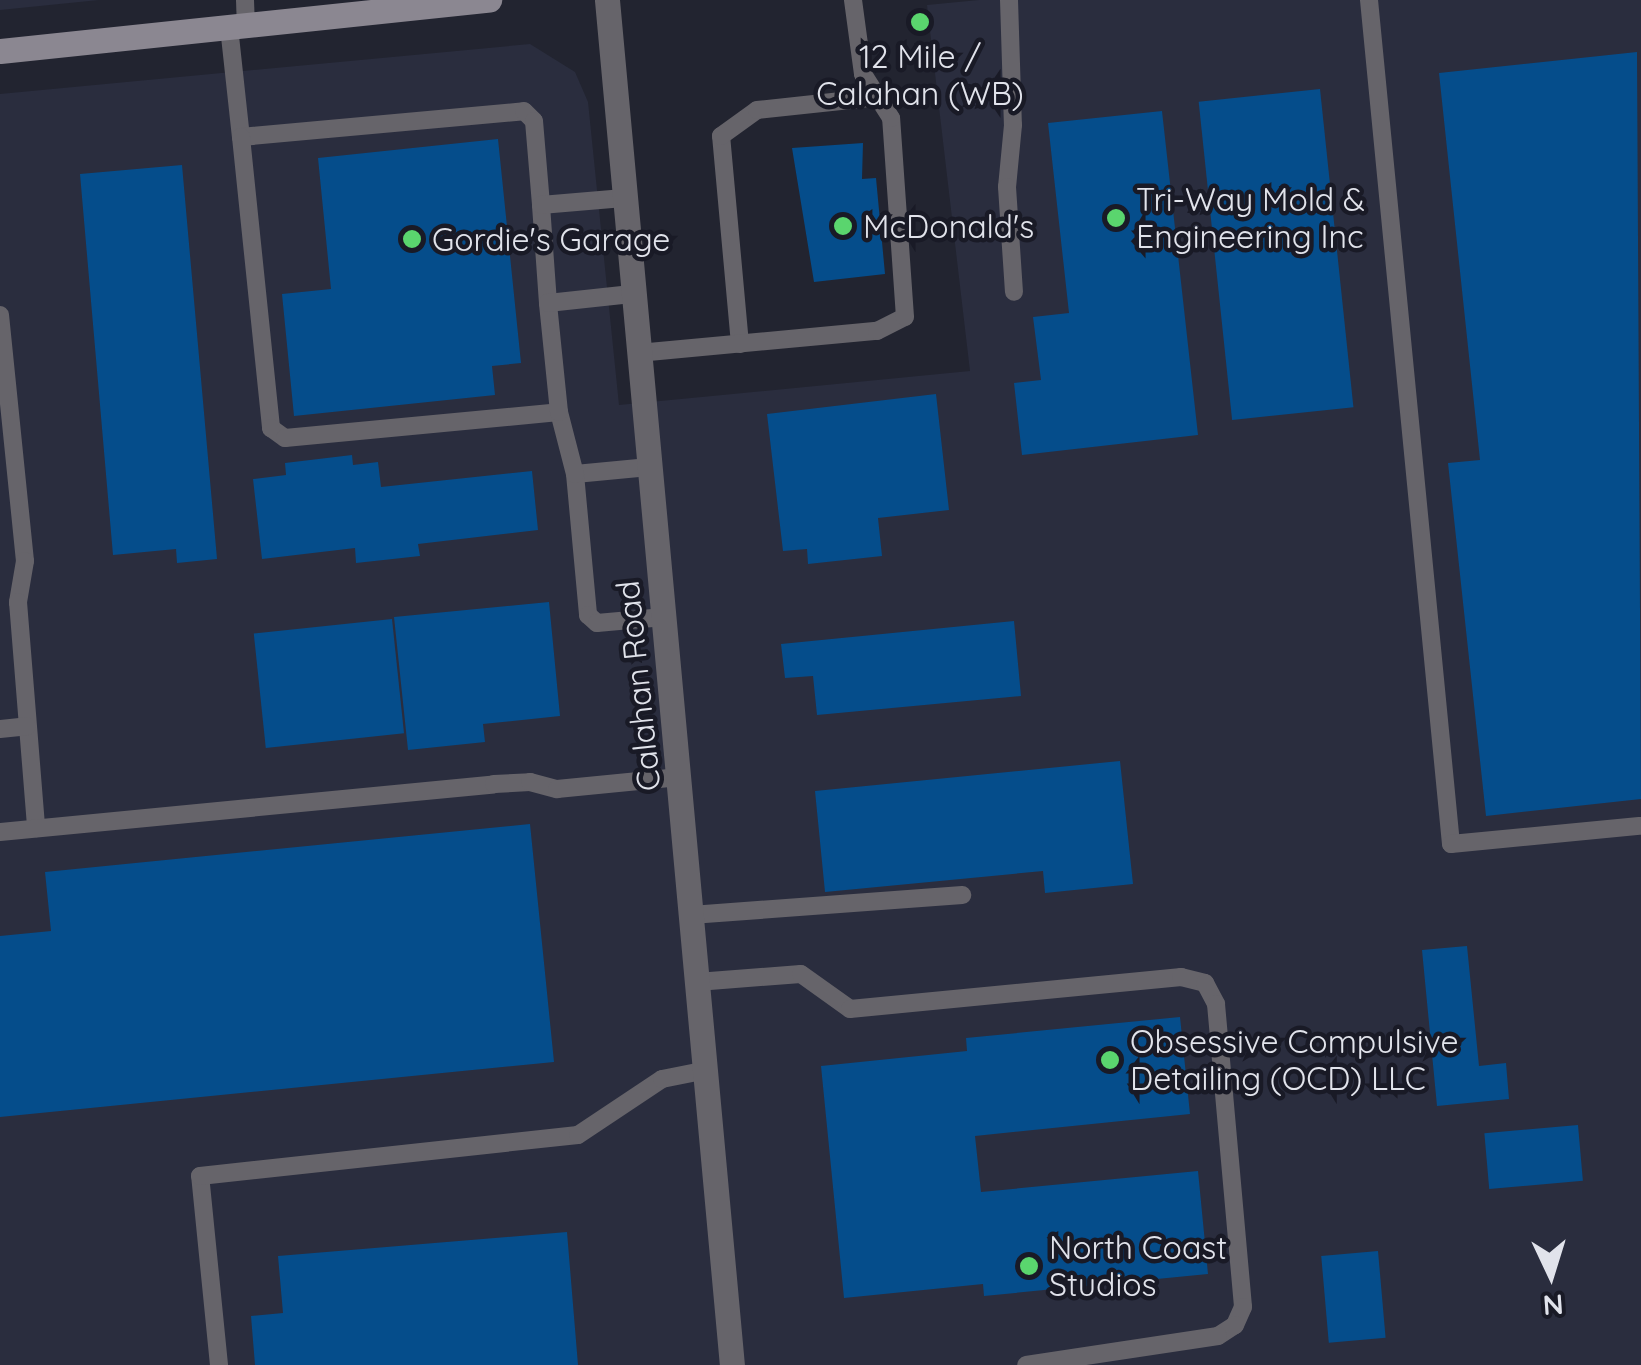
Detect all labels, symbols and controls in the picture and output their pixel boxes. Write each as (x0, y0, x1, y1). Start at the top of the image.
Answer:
marker: 12 Mile / Calahan (WB) (909, 11, 931, 33)
place label: 12 Mile / Calahan (WB) (816, 38, 1024, 113)
place label: Tri-Way Mold & Engineering Inc (1136, 181, 1365, 256)
place label: McDonald's (863, 207, 1034, 245)
marker: Tri-Way Mold & Engineering Inc (1105, 207, 1127, 229)
marker: McDonald's (832, 215, 854, 237)
place label: Gordie's Garage (432, 220, 670, 258)
marker: Gordie's Garage (401, 228, 423, 250)
street label: Calahan Road (608, 579, 668, 793)
place label: Obsessive Compulsive Detailing (OCD) LLC (1130, 1023, 1459, 1098)
marker: Obsessive Compulsive Detailing (OCD) LLC (1099, 1049, 1121, 1071)
north arrow (1501, 1225, 1601, 1325)
place label: North Coast Studios (1049, 1229, 1227, 1304)
marker: North Coast Studios (1018, 1255, 1040, 1277)
text: N (1542, 1287, 1565, 1324)

